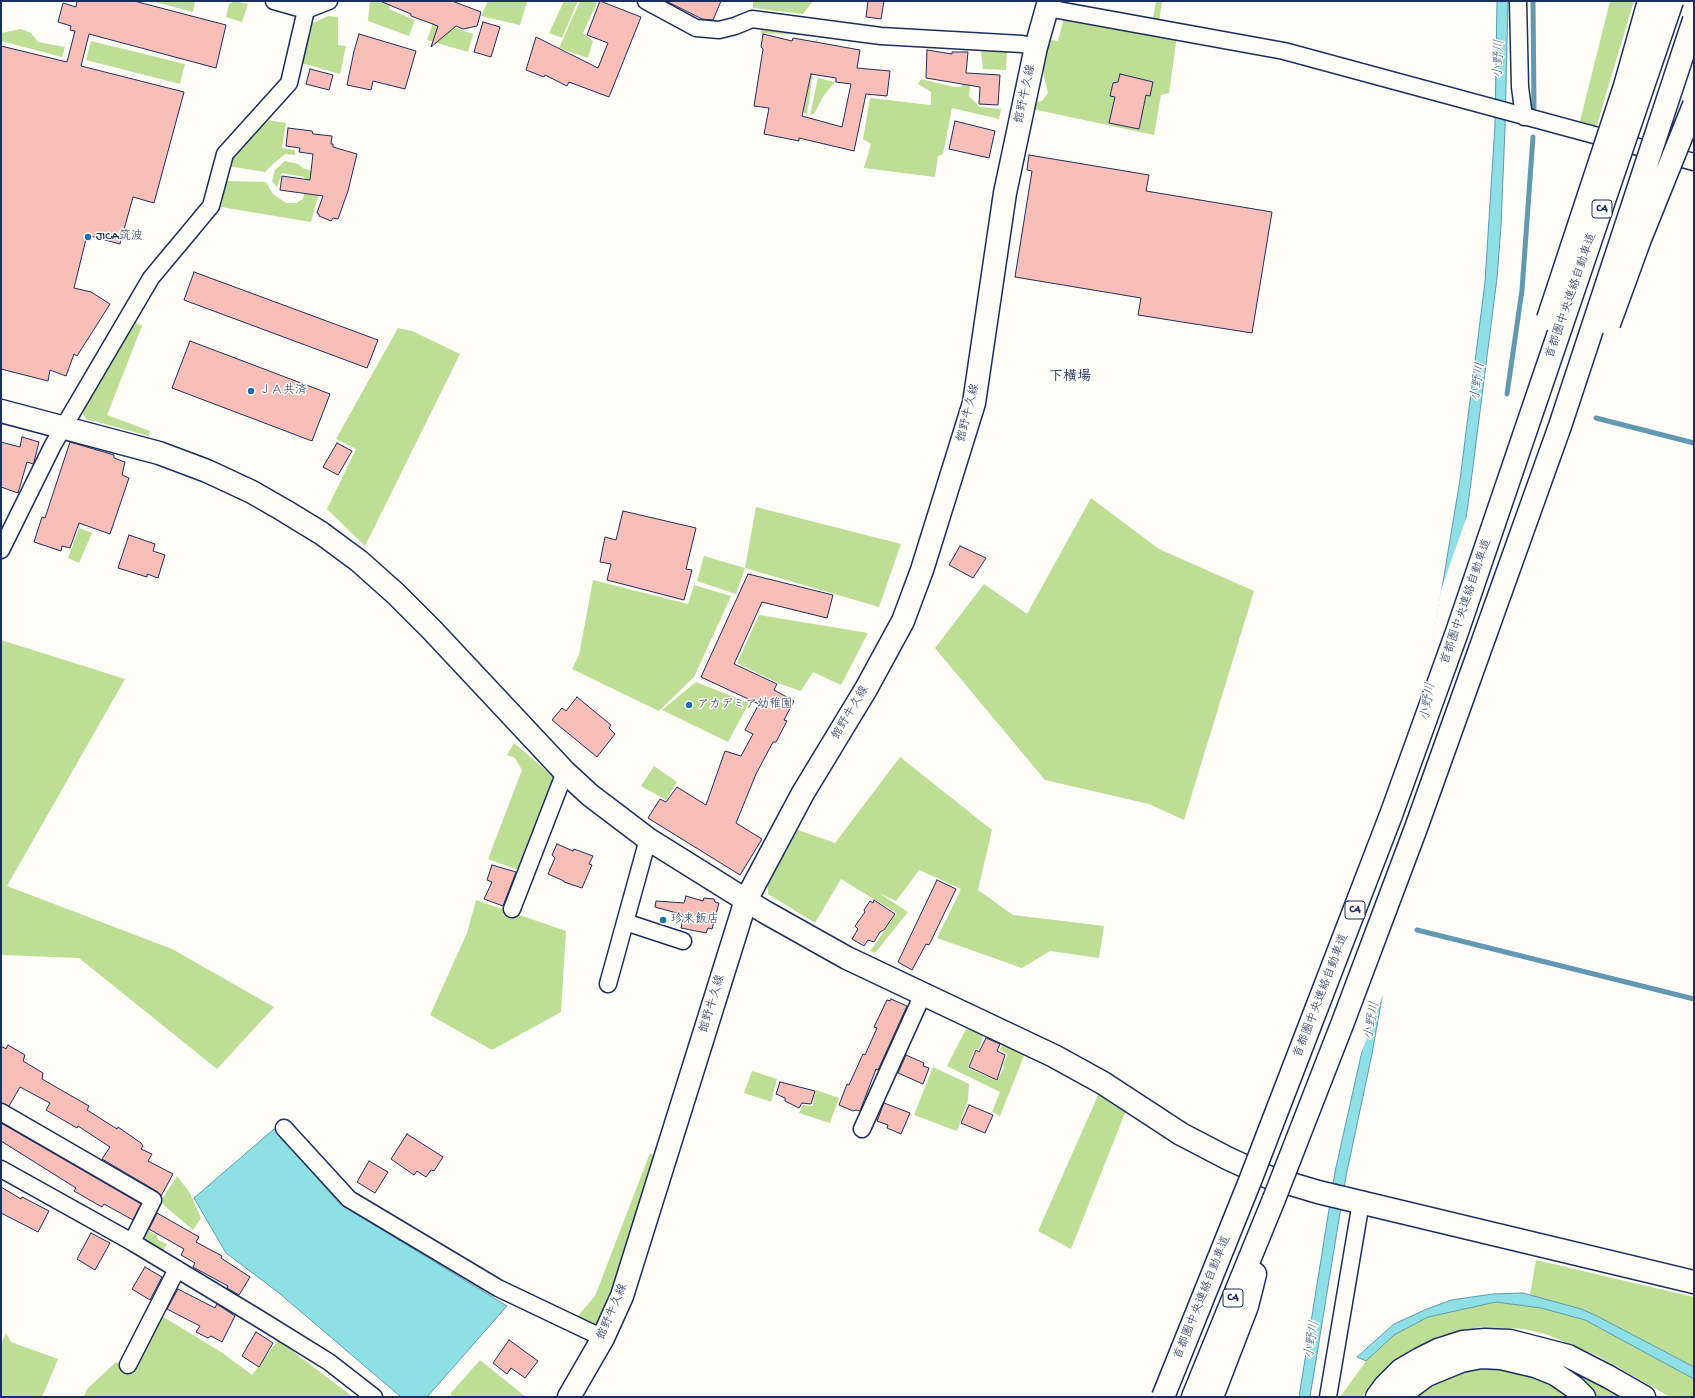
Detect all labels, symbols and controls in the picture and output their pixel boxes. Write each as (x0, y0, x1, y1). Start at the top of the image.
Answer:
water label: 小野川 (1492, 39, 1508, 79)
street label: 館野牛久線 (1013, 63, 1039, 125)
road number: C4 (1592, 200, 1612, 218)
place label: JICA筑波 (96, 230, 143, 244)
street label: 首都圏中央連絡自動車道 (1544, 231, 1600, 361)
marker: JICA筑波 (83, 232, 93, 242)
water label: 小野川 (1469, 362, 1489, 402)
district label: 下横場 (1049, 370, 1091, 386)
street label: 館野牛久線 (955, 382, 983, 444)
place label: ＪＡ共済 (259, 384, 307, 398)
marker: ＪＡ共済 (246, 386, 256, 396)
street label: 首都圏中央連絡自動車道 (1439, 537, 1495, 667)
water label: 小野川 (1418, 682, 1440, 722)
street label: 館野牛久線 (829, 684, 873, 742)
place label: アカデミア幼稚園 (697, 698, 793, 712)
marker: アカデミア幼稚園 (684, 700, 694, 710)
road number: C4 (1345, 901, 1365, 919)
place label: 珍来飯店 (671, 913, 719, 927)
marker: 珍来飯店 (658, 915, 668, 925)
street label: 首都圏中央連絡自動車道 (1292, 932, 1352, 1060)
street label: 館野牛久線 (697, 973, 729, 1035)
water label: 小野川 (1362, 1000, 1384, 1042)
street label: 首都圏中央連絡自動車道 (1172, 1234, 1234, 1362)
street label: 館野牛久線 (595, 1282, 631, 1342)
road number: C4 (1223, 1289, 1243, 1307)
water label: 小野川 (1302, 1320, 1324, 1360)

